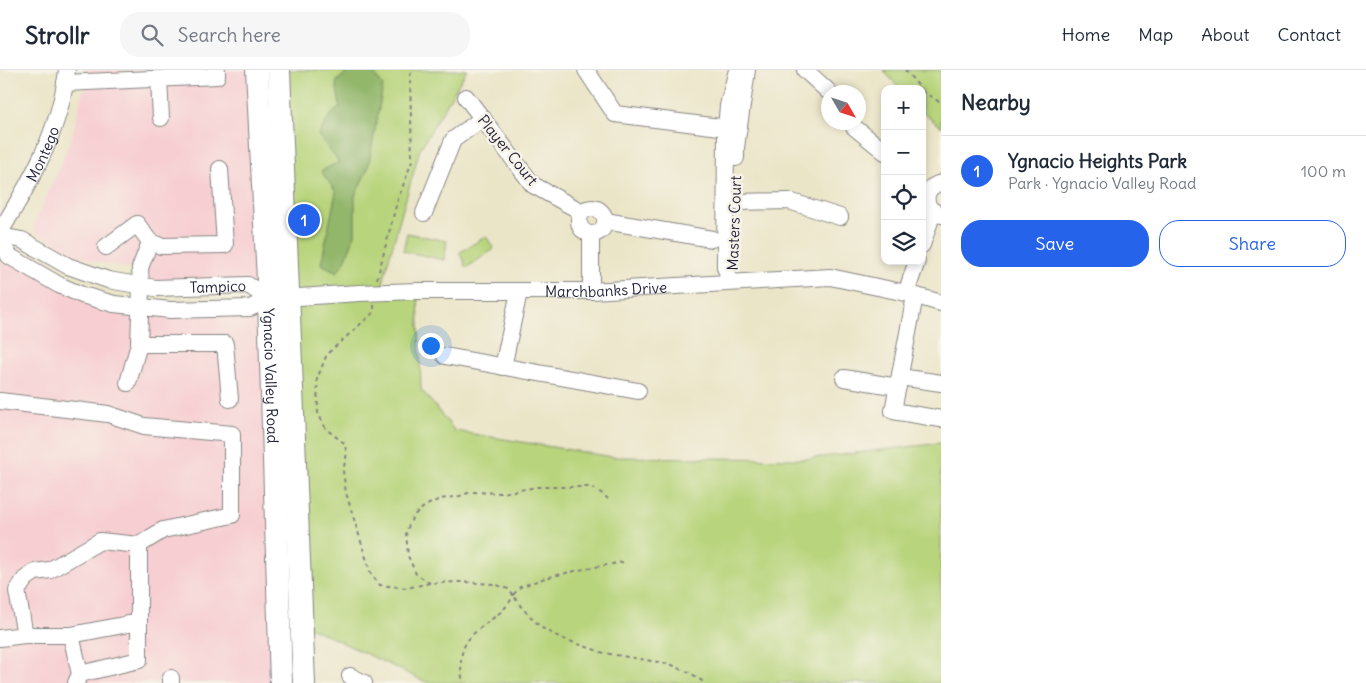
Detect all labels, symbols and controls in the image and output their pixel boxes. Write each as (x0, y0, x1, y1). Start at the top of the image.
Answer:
search box (120, 12, 470, 57)
text: Strollr (25, 20, 90, 50)
icon: search (138, 21, 166, 49)
text: Search here (178, 23, 281, 47)
text: Home (1062, 23, 1110, 46)
text: Map (1138, 23, 1173, 46)
text: About (1201, 23, 1249, 46)
text: Contact (1277, 23, 1341, 46)
north arrow (821, 85, 866, 130)
map controls (881, 85, 926, 265)
button: + (881, 85, 926, 130)
text: Nearby (961, 89, 1031, 116)
street label: Player Court (474, 111, 542, 189)
street label: Montego (21, 123, 63, 185)
button: − (881, 130, 926, 175)
text: Ygnacio Heights Park (1008, 149, 1187, 173)
text: 1 (974, 161, 980, 181)
text: 100 m (1301, 161, 1346, 181)
text: Park · Ygnacio Valley Road (1008, 173, 1196, 193)
street label: Masters Court (723, 175, 745, 271)
button: locate (881, 175, 926, 220)
pin: 1 (288, 201, 320, 239)
button: layers (881, 220, 926, 265)
button: Save (961, 220, 1149, 267)
button: Share (1159, 220, 1346, 267)
street label: Tampico (189, 276, 246, 296)
street label: Marchbanks Drive (545, 277, 667, 301)
street label: Ygnacio Valley Road (260, 308, 283, 444)
your location (418, 333, 444, 359)

